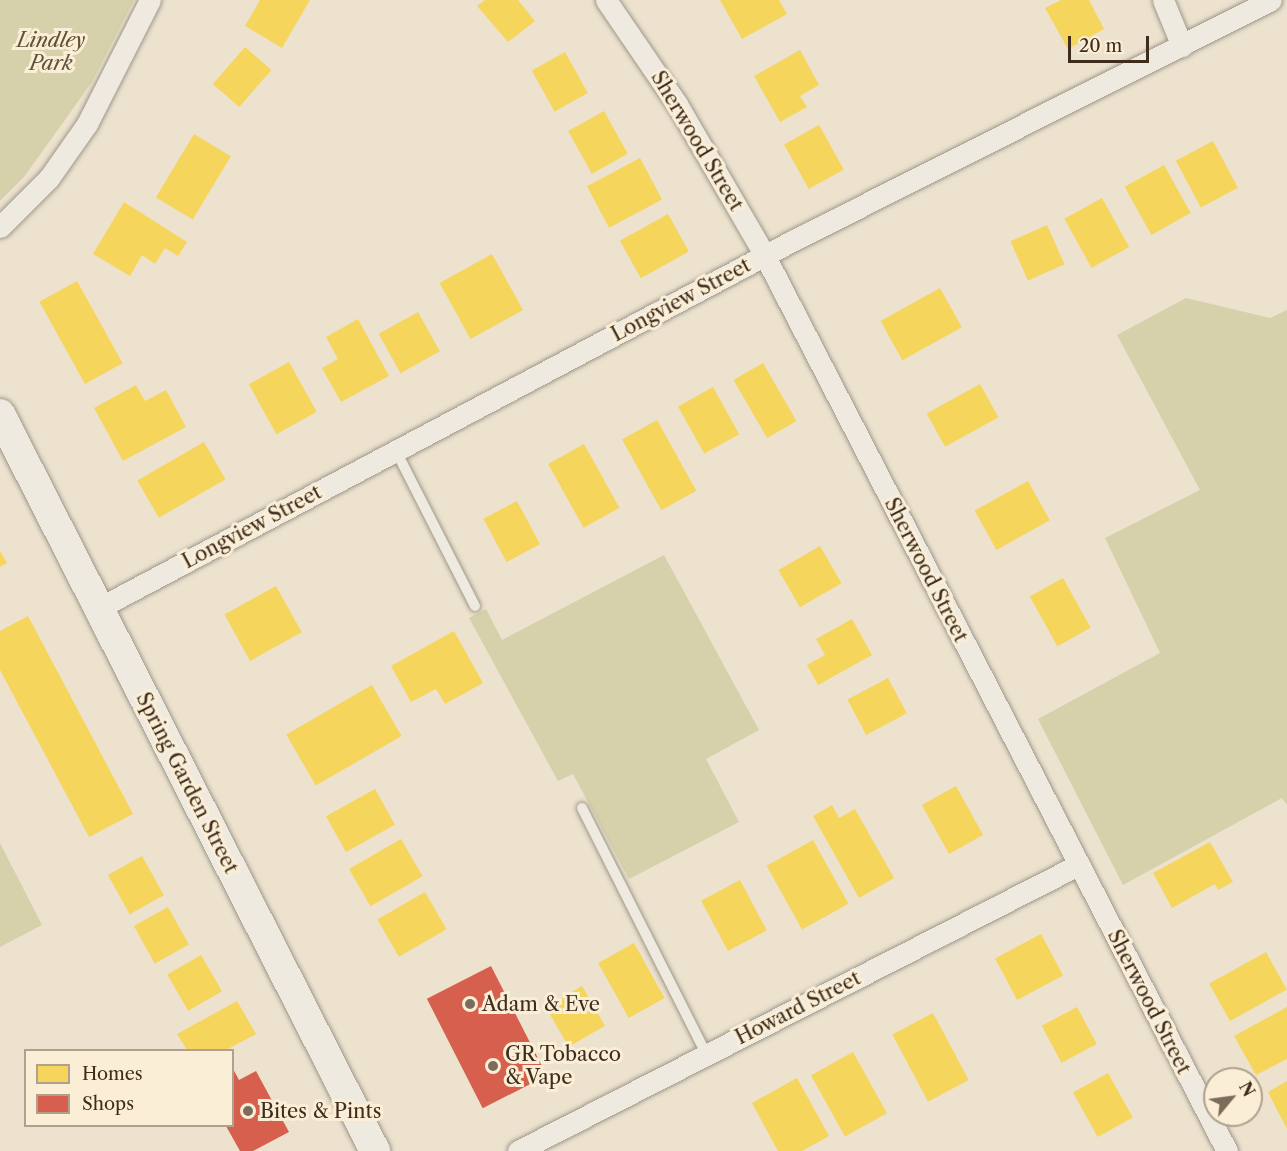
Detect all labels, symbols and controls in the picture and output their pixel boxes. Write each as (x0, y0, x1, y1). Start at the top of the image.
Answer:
scale bar (1071, 24, 1152, 62)
park label: Lindley Park (17, 28, 85, 75)
text: 20 m (1079, 35, 1122, 57)
street label: Sherwood Street (646, 67, 748, 215)
street label: Longview Street (607, 253, 755, 347)
street label: Longview Street (178, 480, 326, 574)
street label: Sherwood Street (879, 494, 973, 646)
street label: Spring Garden Street (131, 689, 243, 877)
street label: Sherwood Street (1102, 926, 1196, 1078)
street label: Howard Street (731, 966, 865, 1050)
place label: Adam & Eve (482, 992, 600, 1016)
marker: Adam & Eve (463, 997, 477, 1011)
place label: GR Tobacco & Vape (505, 1042, 622, 1089)
legend (24, 1049, 234, 1127)
marker: GR Tobacco & Vape (486, 1059, 500, 1073)
text: Homes (82, 1063, 143, 1085)
north arrow (1203, 1067, 1263, 1127)
text: N (1235, 1078, 1259, 1100)
text: Shops (82, 1093, 134, 1115)
place label: Bites & Pints (260, 1099, 381, 1123)
marker: Bites & Pints (241, 1104, 255, 1118)

